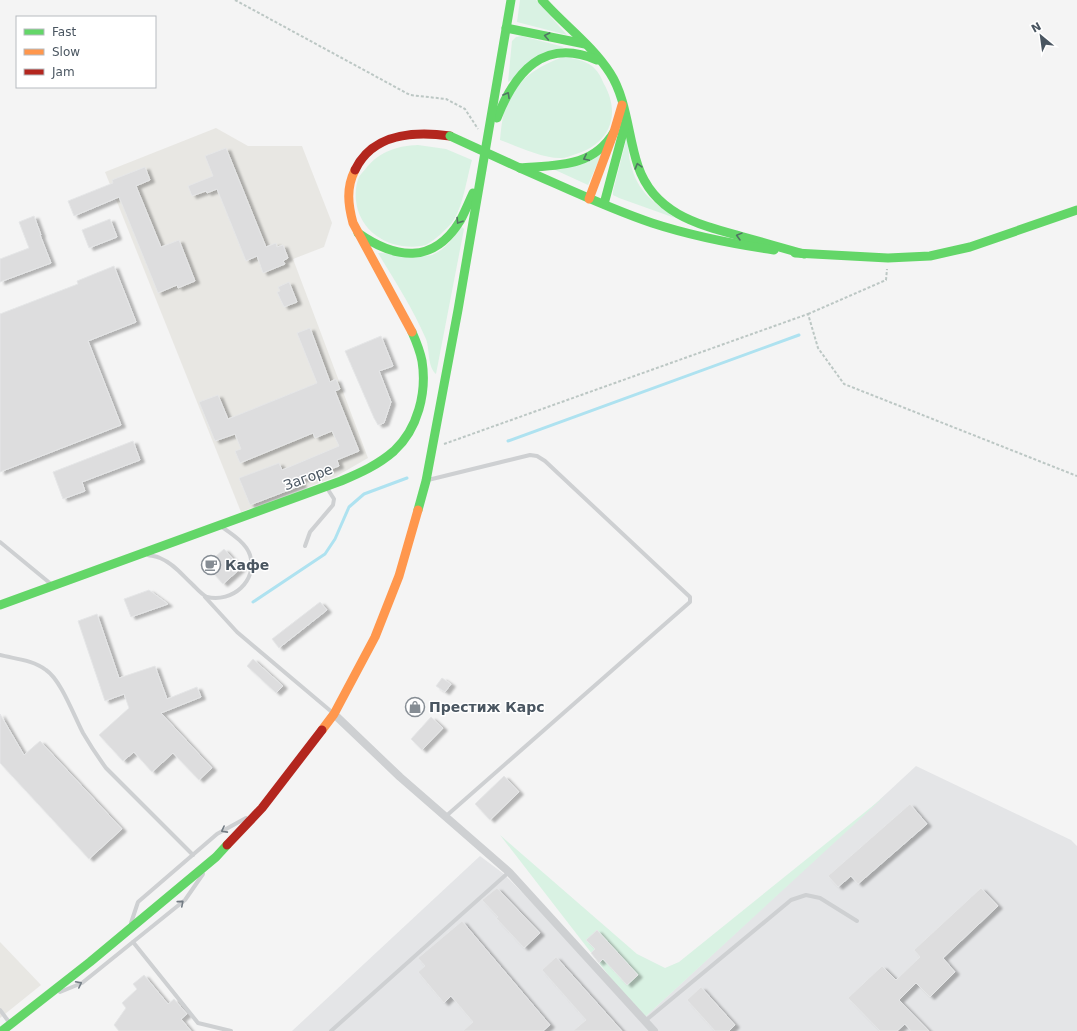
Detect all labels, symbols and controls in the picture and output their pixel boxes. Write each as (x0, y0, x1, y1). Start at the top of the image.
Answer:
legend (16, 16, 156, 88)
north arrow (1021, 16, 1061, 56)
text: N (1029, 20, 1044, 36)
text: Fast (52, 25, 76, 39)
one-way arrow (543, 32, 550, 40)
text: Slow (52, 45, 80, 59)
text: Jam (51, 65, 75, 79)
one-way arrow (502, 91, 510, 99)
one-way arrow (582, 153, 590, 161)
one-way arrow (634, 163, 643, 170)
one-way arrow (456, 217, 464, 224)
one-way arrow (736, 232, 743, 241)
street label: Загоре (281, 461, 335, 493)
cafe icon: Кафе (200, 554, 222, 576)
place label: Кафе (225, 557, 269, 573)
shop icon: Престиж Карс (404, 696, 426, 718)
place label: Престиж Карс (429, 699, 544, 715)
one-way arrow (221, 825, 228, 832)
one-way arrow (176, 900, 184, 908)
one-way arrow (75, 981, 82, 988)

